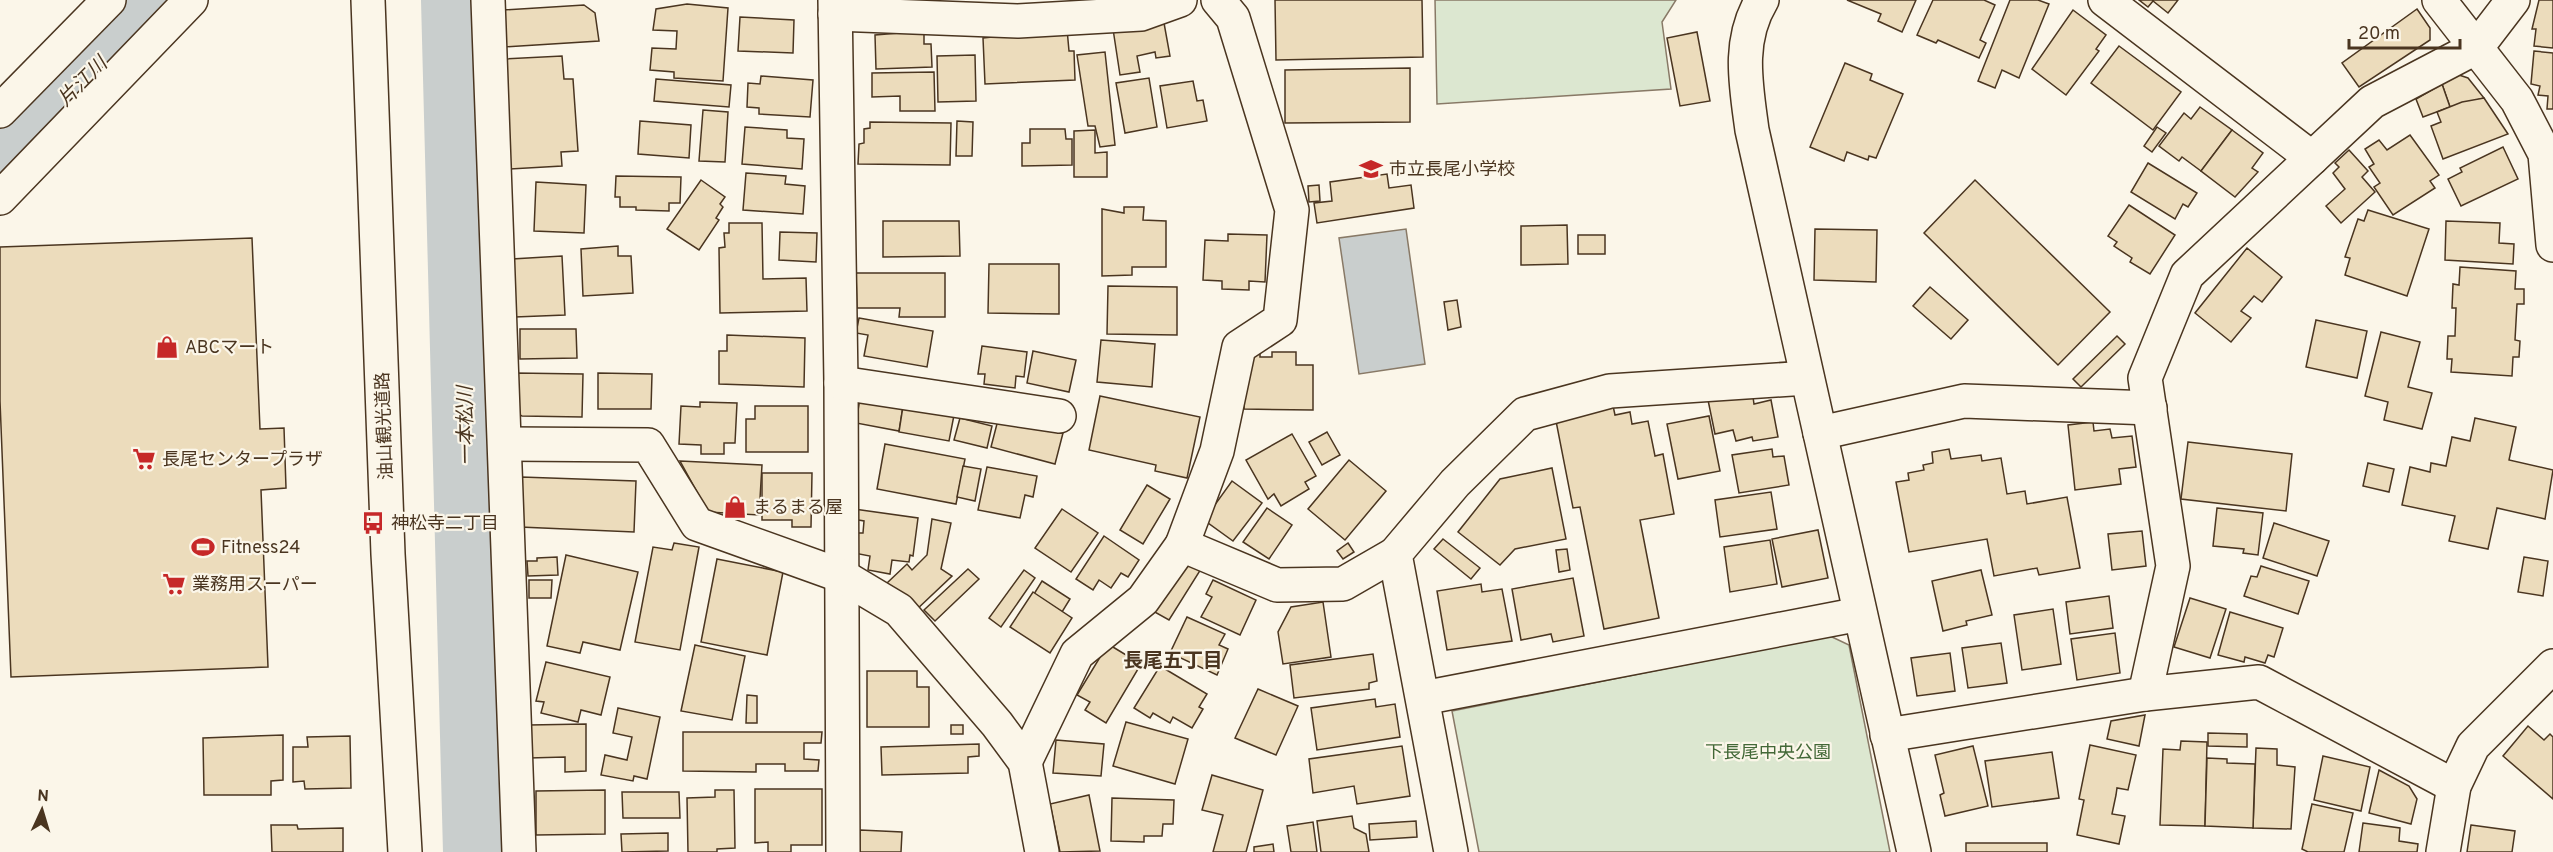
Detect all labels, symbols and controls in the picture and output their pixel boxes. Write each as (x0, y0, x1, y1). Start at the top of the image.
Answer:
scale bar (2349, 12, 2460, 50)
text: 20 m (2358, 23, 2400, 46)
water label: 片江川 (53, 51, 115, 113)
school or university icon: 市立長尾小学校 (1358, 156, 1384, 182)
place label: 市立長尾小学校 (1389, 159, 1515, 182)
shop icon: ABCマート (154, 334, 180, 360)
place label: ABCマート (185, 337, 274, 360)
street label: 油山観光道路 (372, 372, 399, 480)
water label: 一本松川 (453, 384, 481, 466)
supermarket icon: 長尾センタープラザ (131, 446, 157, 472)
place label: 長尾センタープラザ (162, 449, 323, 472)
shop icon: まるまる屋 (722, 494, 748, 520)
place label: まるまる屋 (753, 497, 843, 520)
bus stop icon: 神松寺二丁目 (360, 510, 386, 536)
place label: 神松寺二丁目 (391, 513, 499, 536)
sports icon: Fitness24 (190, 534, 216, 560)
place label: Fitness24 (221, 537, 300, 560)
supermarket icon: 業務用スーパー (161, 571, 187, 597)
place label: 業務用スーパー (192, 574, 318, 597)
district label: 長尾五丁目 (1123, 649, 1223, 675)
park label: 下長尾中央公園 (1705, 742, 1831, 765)
north arrow (12, 780, 72, 840)
text: N (36, 787, 49, 807)

